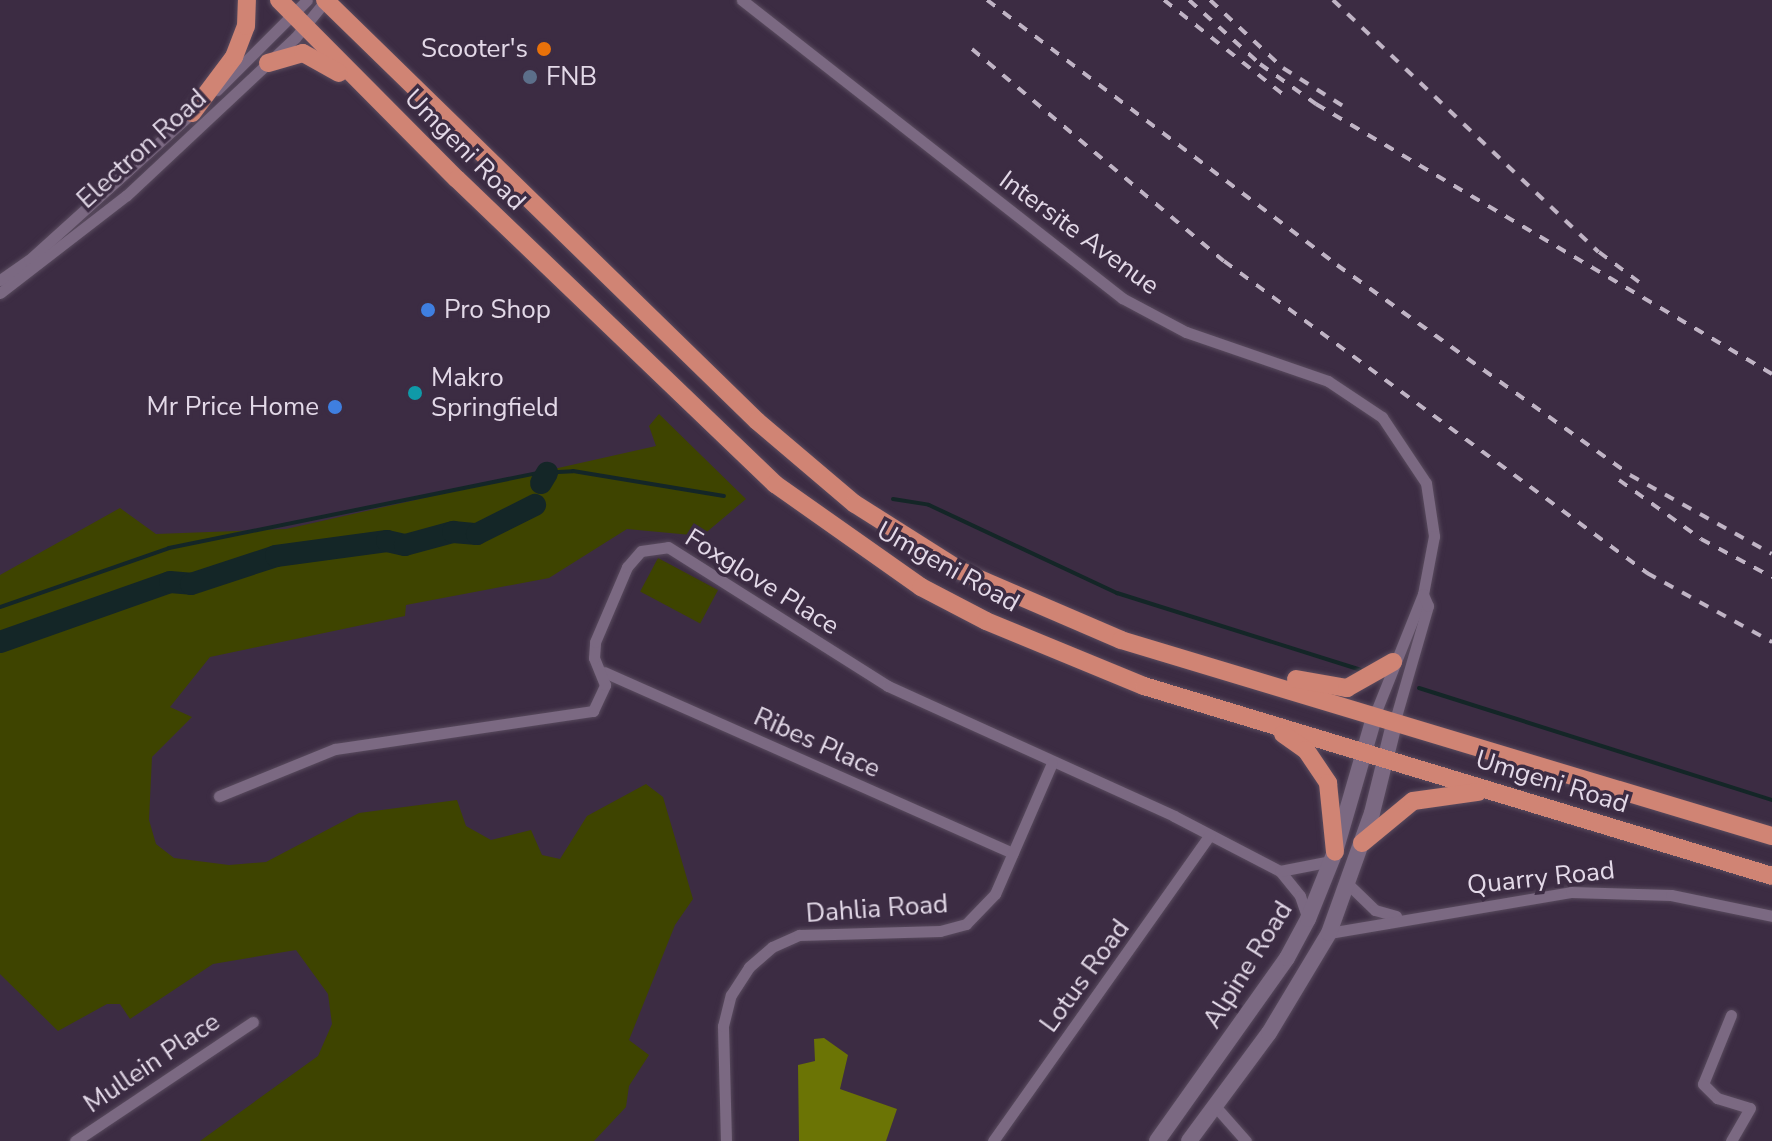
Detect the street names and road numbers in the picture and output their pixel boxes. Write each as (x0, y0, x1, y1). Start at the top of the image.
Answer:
street label: Electron Road (71, 83, 213, 215)
street label: Umgeni Road (398, 83, 532, 217)
street label: Intersite Avenue (993, 165, 1165, 301)
street label: Umgeni Road (871, 515, 1025, 619)
street label: Foxglove Place (679, 522, 845, 642)
street label: Ribes Place (749, 701, 885, 785)
street label: Umgeni Road (1472, 744, 1632, 820)
street label: Quarry Road (1466, 855, 1616, 901)
street label: Dahlia Road (805, 888, 949, 930)
street label: Alpine Road (1197, 896, 1299, 1034)
street label: Lotus Road (1034, 914, 1136, 1038)
street label: Mullein Place (78, 1006, 226, 1120)

